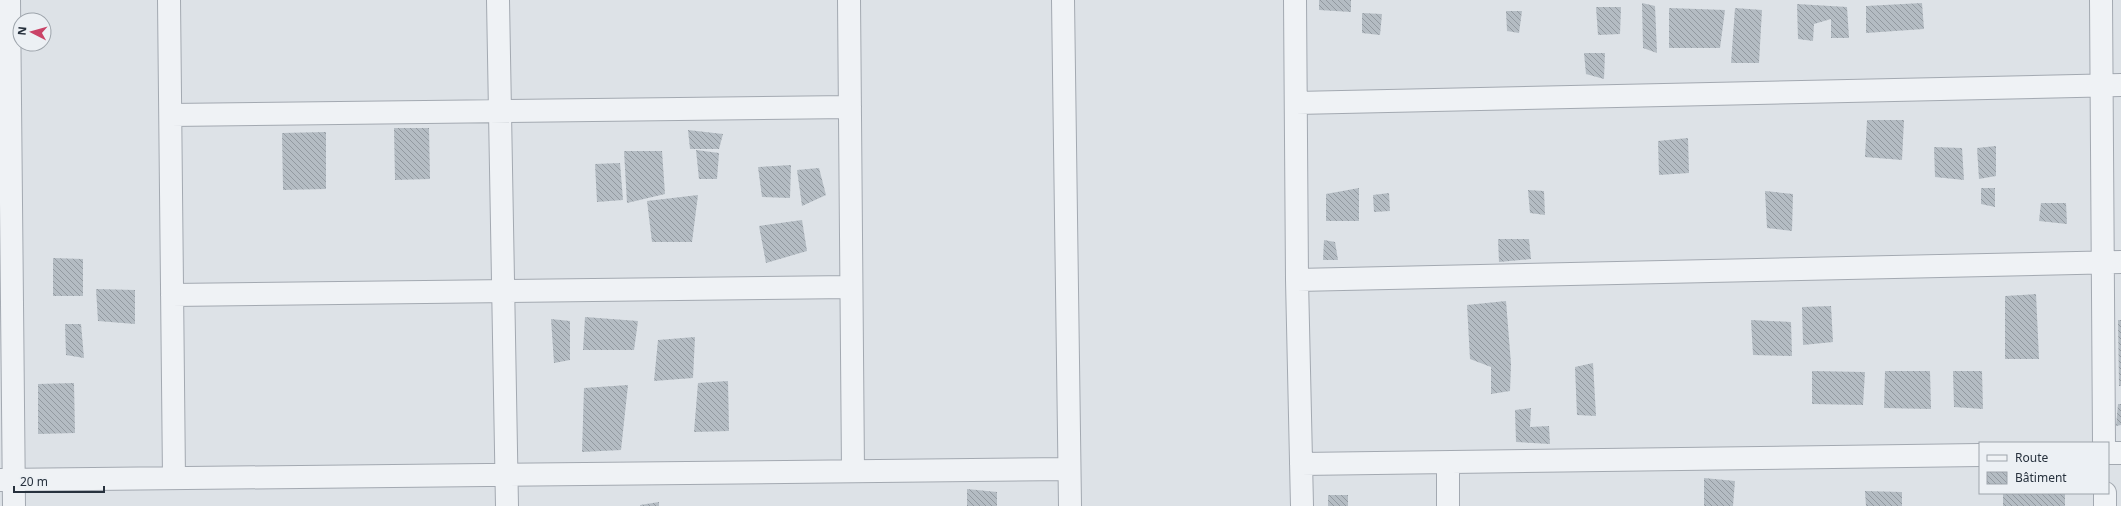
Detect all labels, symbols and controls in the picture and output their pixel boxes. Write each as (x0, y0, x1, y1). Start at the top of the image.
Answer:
north arrow (12, 12, 52, 52)
text: N (14, 26, 29, 36)
legend (1979, 442, 2109, 494)
text: Route (2015, 449, 2048, 466)
scale bar (14, 468, 104, 494)
text: Bâtiment (2015, 469, 2067, 486)
text: 20 m (20, 473, 48, 490)

